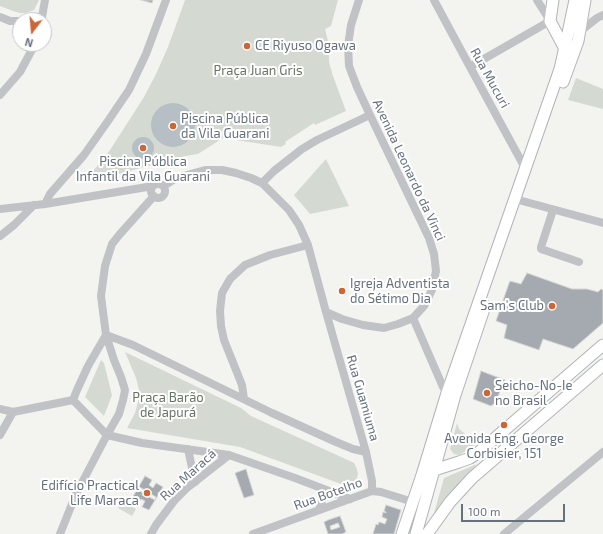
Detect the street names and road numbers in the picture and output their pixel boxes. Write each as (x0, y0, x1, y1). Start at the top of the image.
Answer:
street label: Rua Mucuri (467, 45, 513, 111)
street label: Avenida Leonardo da Vinci (369, 97, 449, 243)
street label: Rua Guamiuma (343, 353, 383, 443)
street label: Rua Maracá (157, 446, 219, 504)
street label: Rua Botelho (292, 474, 364, 514)

